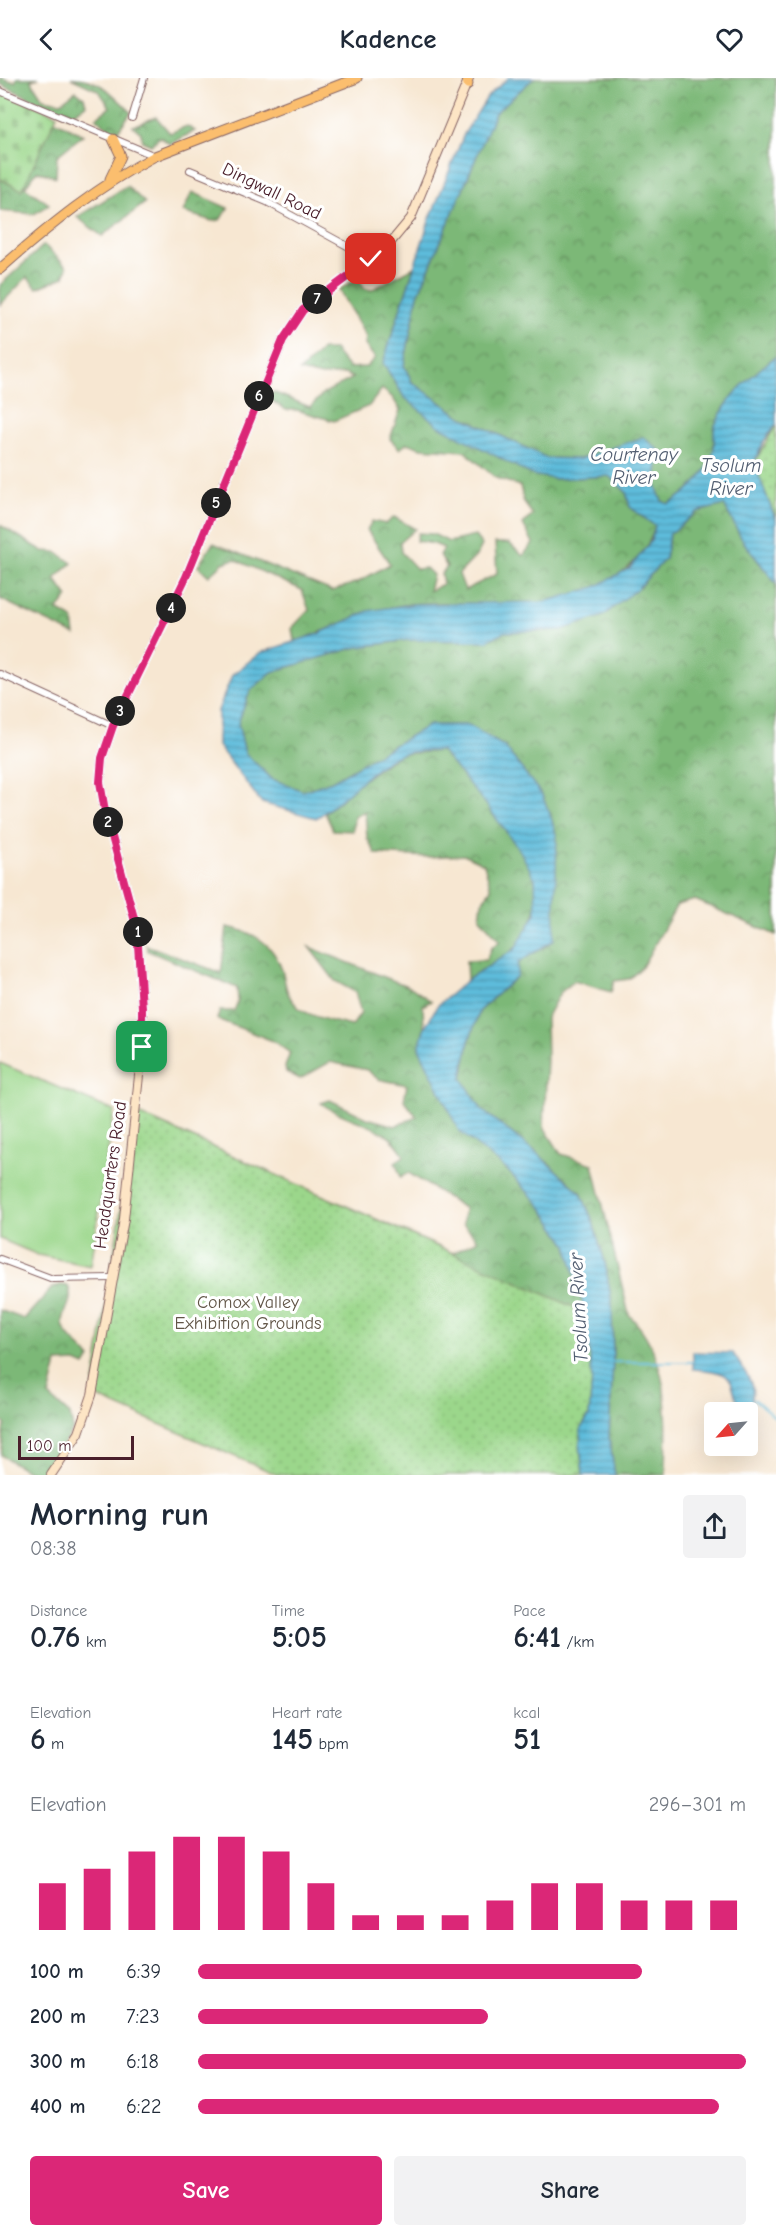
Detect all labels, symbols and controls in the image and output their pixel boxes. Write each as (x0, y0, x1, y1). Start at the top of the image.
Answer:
icon: back (30, 23, 63, 56)
icon: heart (713, 23, 746, 56)
text: Kadence (340, 24, 436, 55)
street label: Dingwall Road (219, 158, 325, 224)
pin (345, 233, 396, 284)
icon: check (354, 242, 387, 275)
pin: 7 (302, 284, 332, 314)
text: 7 (313, 290, 321, 308)
pin: 6 (244, 381, 274, 411)
text: 6 (255, 387, 263, 405)
water label: Courtenay River (590, 443, 679, 489)
water label: Tsolum River (701, 454, 761, 500)
pin: 5 (201, 488, 231, 518)
text: 5 (212, 494, 220, 512)
pin: 4 (156, 593, 186, 623)
text: 4 (167, 599, 175, 617)
pin: 3 (105, 696, 135, 726)
text: 3 (116, 702, 124, 720)
pin: 2 (93, 807, 123, 837)
text: 2 (104, 813, 112, 831)
pin: 1 (123, 917, 153, 947)
text: 1 (135, 923, 141, 941)
pin (116, 1021, 167, 1072)
icon: arrive (125, 1030, 158, 1063)
street label: Headquarters Road (90, 1100, 131, 1250)
water label: Tsolum River (564, 1251, 593, 1364)
park label: Comox Valley Exhibition Grounds (175, 1292, 321, 1334)
north arrow (704, 1402, 758, 1456)
map controls (704, 1402, 758, 1456)
scale bar (18, 1433, 134, 1460)
text: 100 m (27, 1437, 71, 1455)
text: Morning run (30, 1495, 209, 1533)
button: share (683, 1495, 746, 1558)
text: 08:38 (30, 1537, 77, 1560)
text: Distance (30, 1602, 87, 1620)
text: Time (272, 1602, 305, 1620)
text: Pace (513, 1602, 546, 1620)
text: 0.76 (30, 1620, 81, 1655)
text: 5:05 (272, 1620, 327, 1655)
text: 6:41 (513, 1620, 561, 1655)
text: km (81, 1633, 107, 1651)
text: /km (561, 1633, 594, 1651)
text: Elevation (30, 1704, 91, 1722)
text: Heart rate (272, 1704, 342, 1722)
text: kcal (513, 1704, 540, 1722)
text: 6 (30, 1722, 46, 1757)
text: 145 (272, 1722, 313, 1757)
text: 51 (513, 1722, 541, 1757)
text: m (46, 1735, 64, 1753)
text: bpm (313, 1735, 349, 1753)
text: Elevation (30, 1793, 107, 1816)
text: 296–301 m (649, 1793, 746, 1816)
text: 100 m (30, 1960, 84, 1983)
text: 6:39 (126, 1960, 161, 1983)
text: 200 m (30, 2005, 86, 2028)
text: 7:23 (126, 2005, 160, 2028)
text: 300 m (30, 2050, 86, 2073)
text: 6:18 (126, 2050, 159, 2073)
text: 400 m (30, 2095, 85, 2118)
text: 6:22 (126, 2095, 161, 2118)
button: Save (30, 2156, 382, 2225)
button: Share (394, 2156, 746, 2225)

